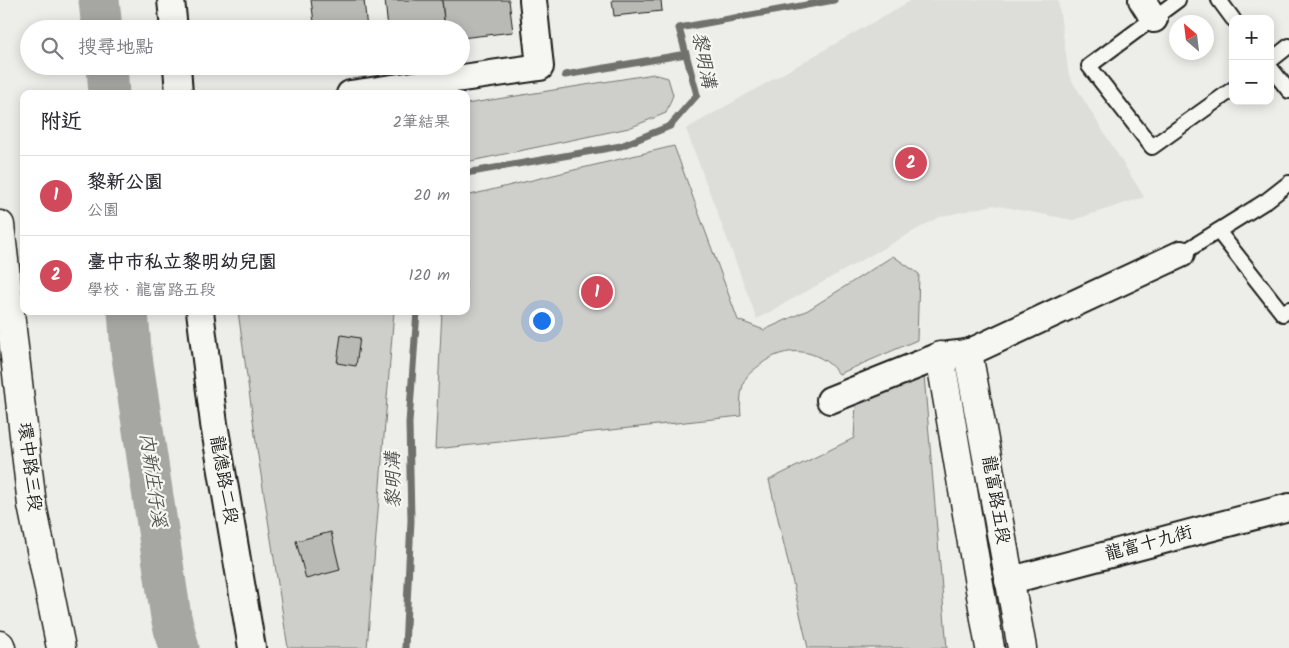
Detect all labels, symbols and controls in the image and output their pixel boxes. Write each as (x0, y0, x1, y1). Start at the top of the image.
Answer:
north arrow (1169, 15, 1214, 60)
map controls (1229, 15, 1274, 105)
button: + (1229, 15, 1274, 60)
search box (20, 20, 470, 75)
water label: 黎明溝 (683, 29, 724, 93)
text: 搜尋地點 (78, 33, 154, 63)
icon: search (38, 34, 66, 62)
button: − (1229, 60, 1274, 105)
text: 附近 (40, 106, 82, 139)
text: 2筆結果 (393, 110, 450, 135)
pin: 2 (895, 144, 927, 182)
text: 黎新公園 (87, 168, 163, 198)
text: 1 (54, 183, 58, 208)
text: 20 m (414, 183, 450, 208)
text: 公園 (87, 198, 119, 223)
text: 臺中市私立黎明幼兒園 (87, 248, 277, 278)
text: 2 (51, 263, 61, 288)
text: 120 m (409, 263, 450, 288)
pin: 1 (581, 273, 613, 311)
text: 學校 · 龍富路五段 (87, 278, 216, 303)
your location (529, 308, 555, 334)
street label: 環中路三段 (9, 421, 49, 513)
water label: 內新庄仔溪 (131, 431, 174, 530)
street label: 龍德路二段 (201, 433, 245, 527)
water label: 黎明溝 (378, 449, 409, 509)
street label: 龍富路五段 (973, 453, 1017, 547)
street label: 龍富十九街 (1102, 518, 1196, 570)

